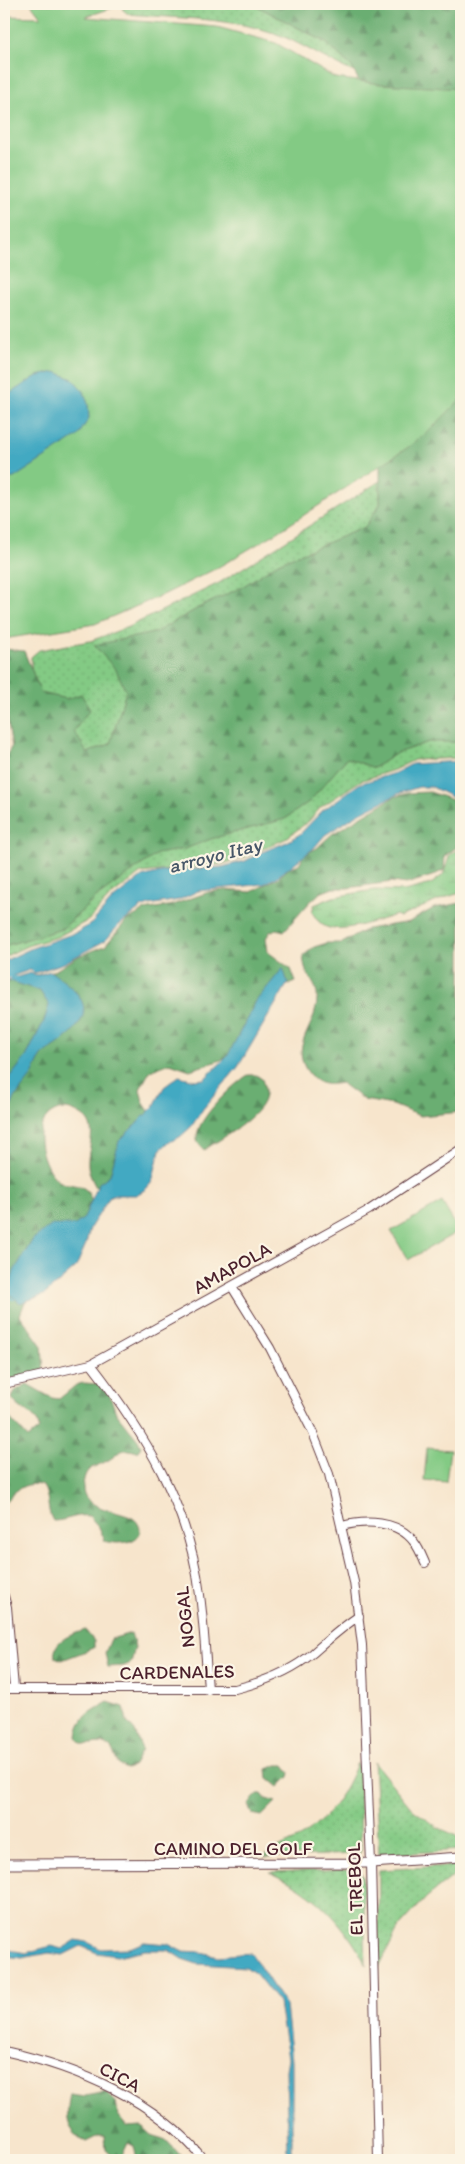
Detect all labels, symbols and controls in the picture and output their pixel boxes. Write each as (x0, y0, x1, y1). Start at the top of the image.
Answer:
water label: arroyo Itay (166, 831, 267, 878)
street label: AMAPOLA (189, 1237, 275, 1299)
street label: NOGAL (170, 1585, 200, 1649)
street label: CARDENALES (119, 1659, 235, 1685)
street label: CAMINO DEL GOLF (154, 1837, 312, 1860)
street label: EL TREBOL (342, 1842, 368, 1936)
street label: CICA (95, 2057, 145, 2097)

